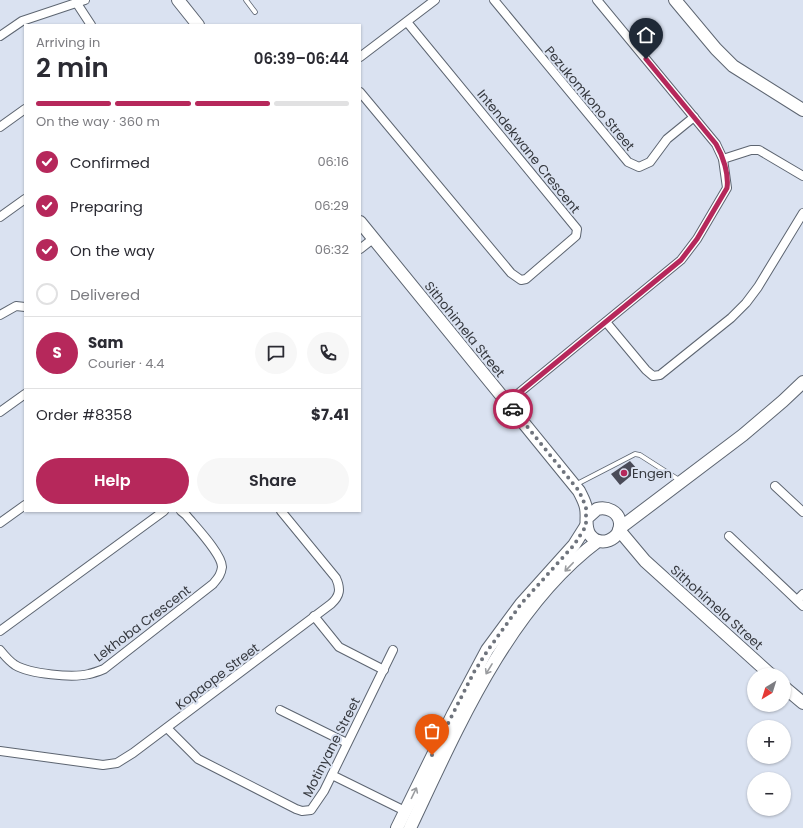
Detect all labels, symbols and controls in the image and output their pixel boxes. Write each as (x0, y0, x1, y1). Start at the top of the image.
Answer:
pin (629, 18, 663, 59)
icon: home (635, 24, 657, 46)
text: Arriving in (36, 33, 100, 52)
street label: Pezukomkono Street (540, 42, 639, 155)
text: 06:39–06:44 (254, 48, 349, 69)
text: 2 min (36, 50, 109, 86)
street label: Intendekwane Crescent (473, 85, 585, 217)
text: On the way · 360 m (36, 112, 160, 131)
icon: check (36, 151, 58, 173)
text: Confirmed (70, 152, 150, 173)
text: 06:16 (317, 152, 349, 171)
icon: check (36, 195, 58, 217)
text: Preparing (70, 196, 143, 217)
text: 06:29 (314, 196, 349, 215)
icon: check (36, 239, 58, 261)
text: On the way (70, 240, 155, 261)
text: 06:32 (315, 240, 349, 259)
street label: Sithohimela Street (420, 277, 510, 382)
text: Delivered (70, 284, 140, 305)
text: Sam (88, 332, 123, 353)
button: chat (255, 332, 297, 374)
button: phone (307, 332, 349, 374)
text: S (52, 342, 62, 363)
text: Courier · 4.4 (88, 354, 164, 373)
courier (493, 389, 533, 429)
icon: car (502, 398, 524, 420)
text: Order #8358 (36, 404, 132, 425)
text: $7.41 (311, 404, 349, 425)
button: Help (36, 458, 189, 504)
button: Share (197, 458, 349, 504)
place label: Engen (632, 464, 672, 483)
marker: Engen (619, 468, 629, 478)
street label: Sithohimela Street (666, 561, 767, 654)
one-way arrow (564, 562, 573, 572)
street label: Lekhoba Crescent (90, 581, 195, 666)
street label: Kopaope Street (171, 638, 263, 714)
one-way arrow (485, 663, 493, 675)
north arrow (747, 668, 791, 712)
map controls (747, 668, 791, 816)
street label: Motinyane Street (298, 694, 365, 800)
pin (415, 714, 449, 755)
icon: bag (421, 720, 443, 742)
button: + (747, 720, 791, 764)
button: − (747, 772, 791, 816)
one-way arrow (411, 787, 418, 799)

